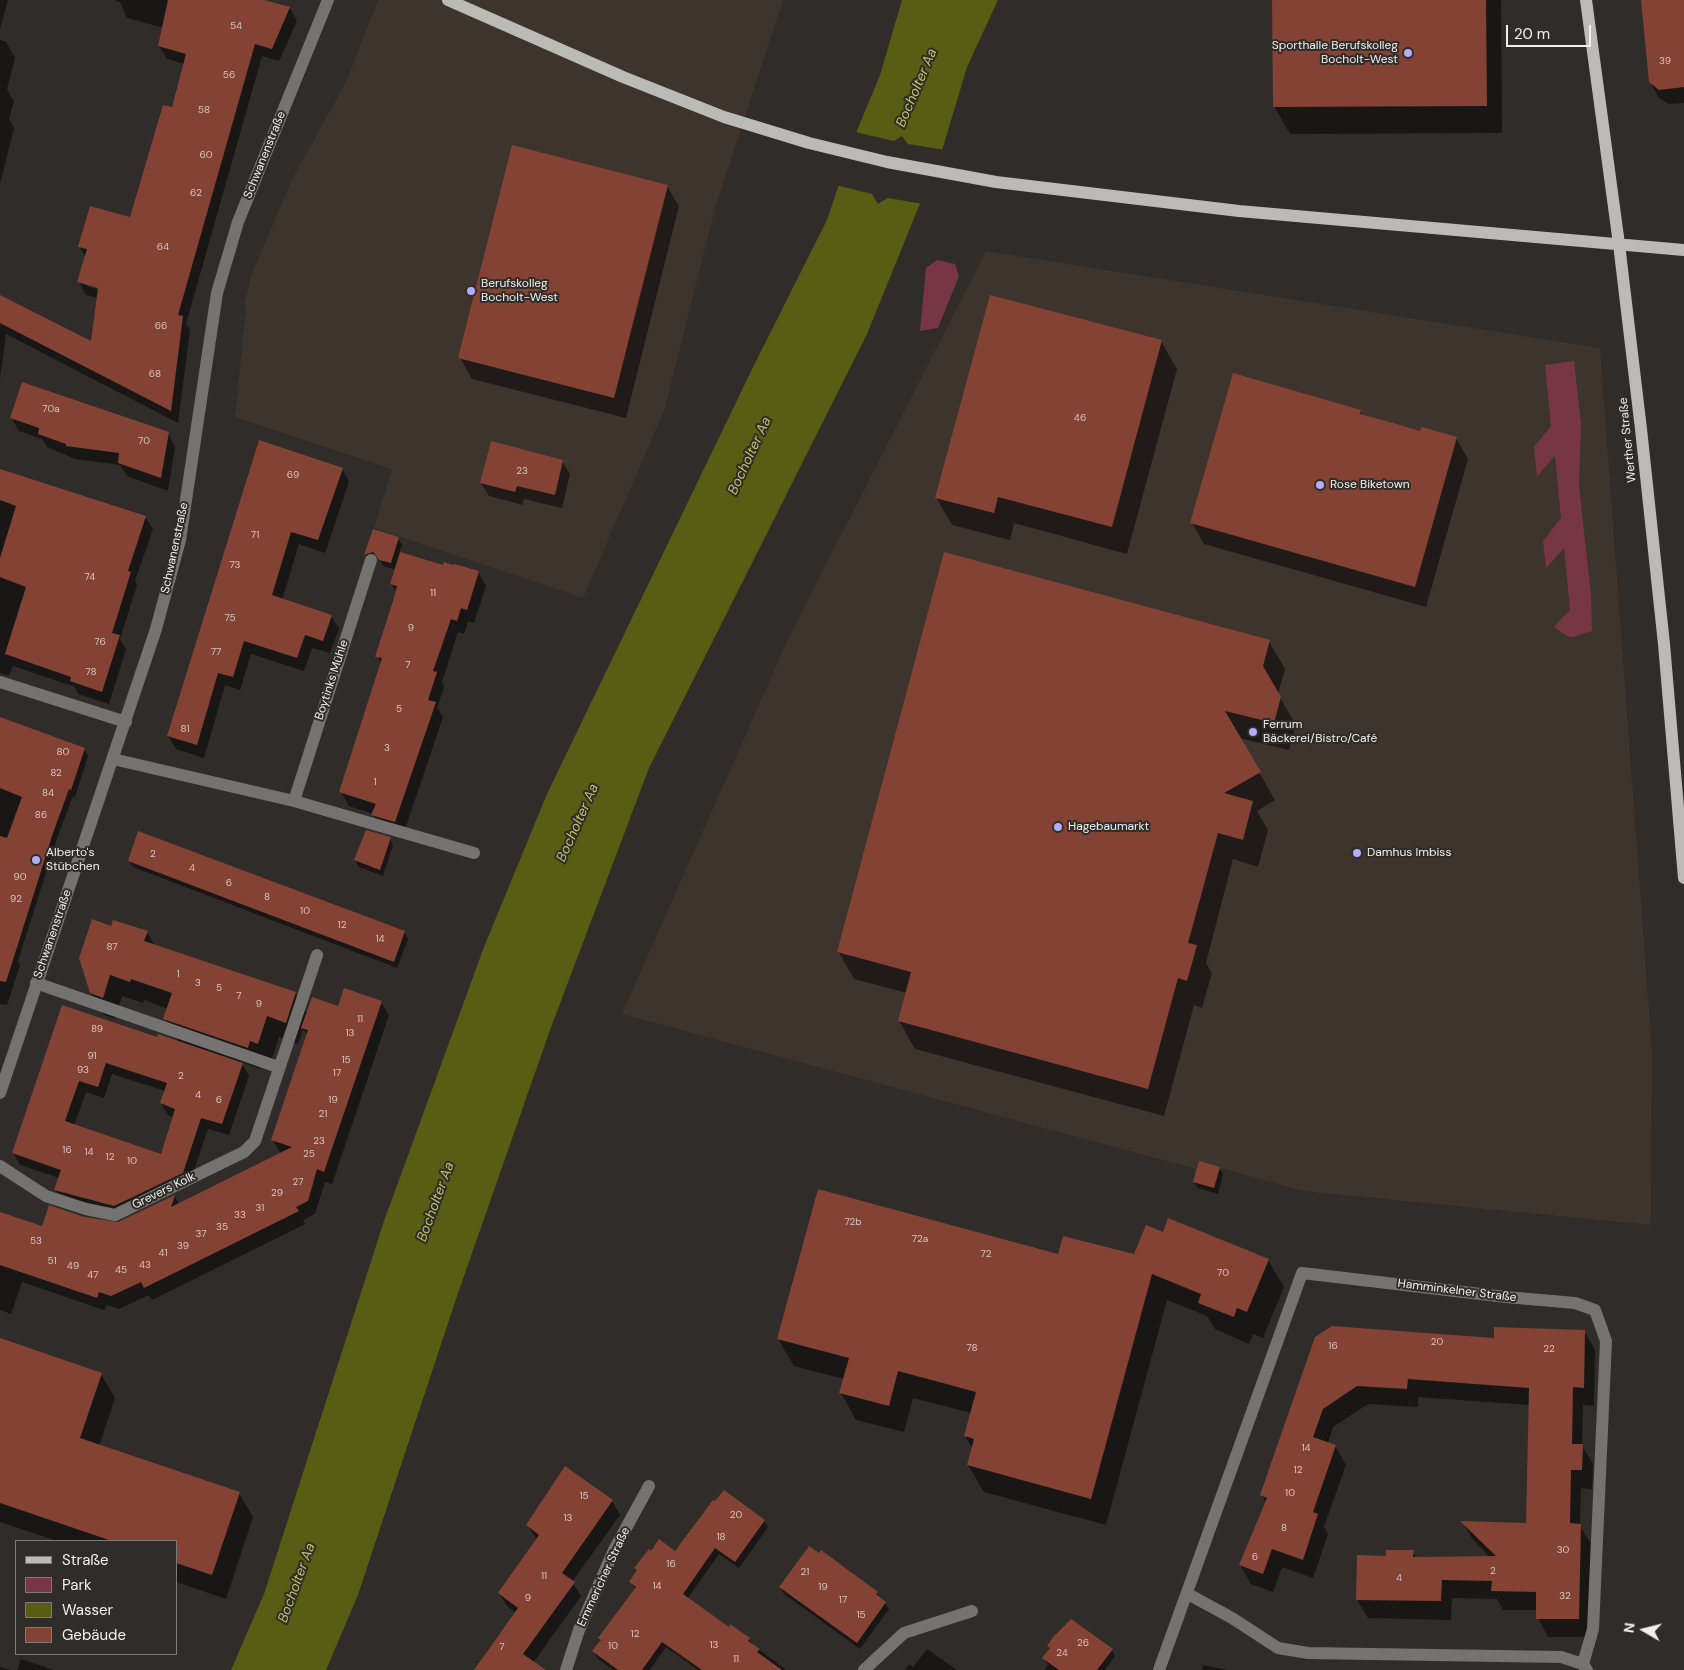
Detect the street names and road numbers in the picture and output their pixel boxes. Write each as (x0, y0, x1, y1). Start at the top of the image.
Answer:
street label: Schwanenstraße (241, 109, 289, 201)
street label: Werther Straße (1616, 397, 1640, 483)
street label: Schwanenstraße (158, 501, 192, 595)
street label: Boytinks Mühle (312, 638, 352, 722)
street label: Schwanenstraße (31, 888, 75, 980)
street label: Grevers Kolk (130, 1169, 198, 1213)
street label: Hamminkelner Straße (1397, 1277, 1517, 1305)
street label: Emmericher Straße (575, 1525, 633, 1629)

